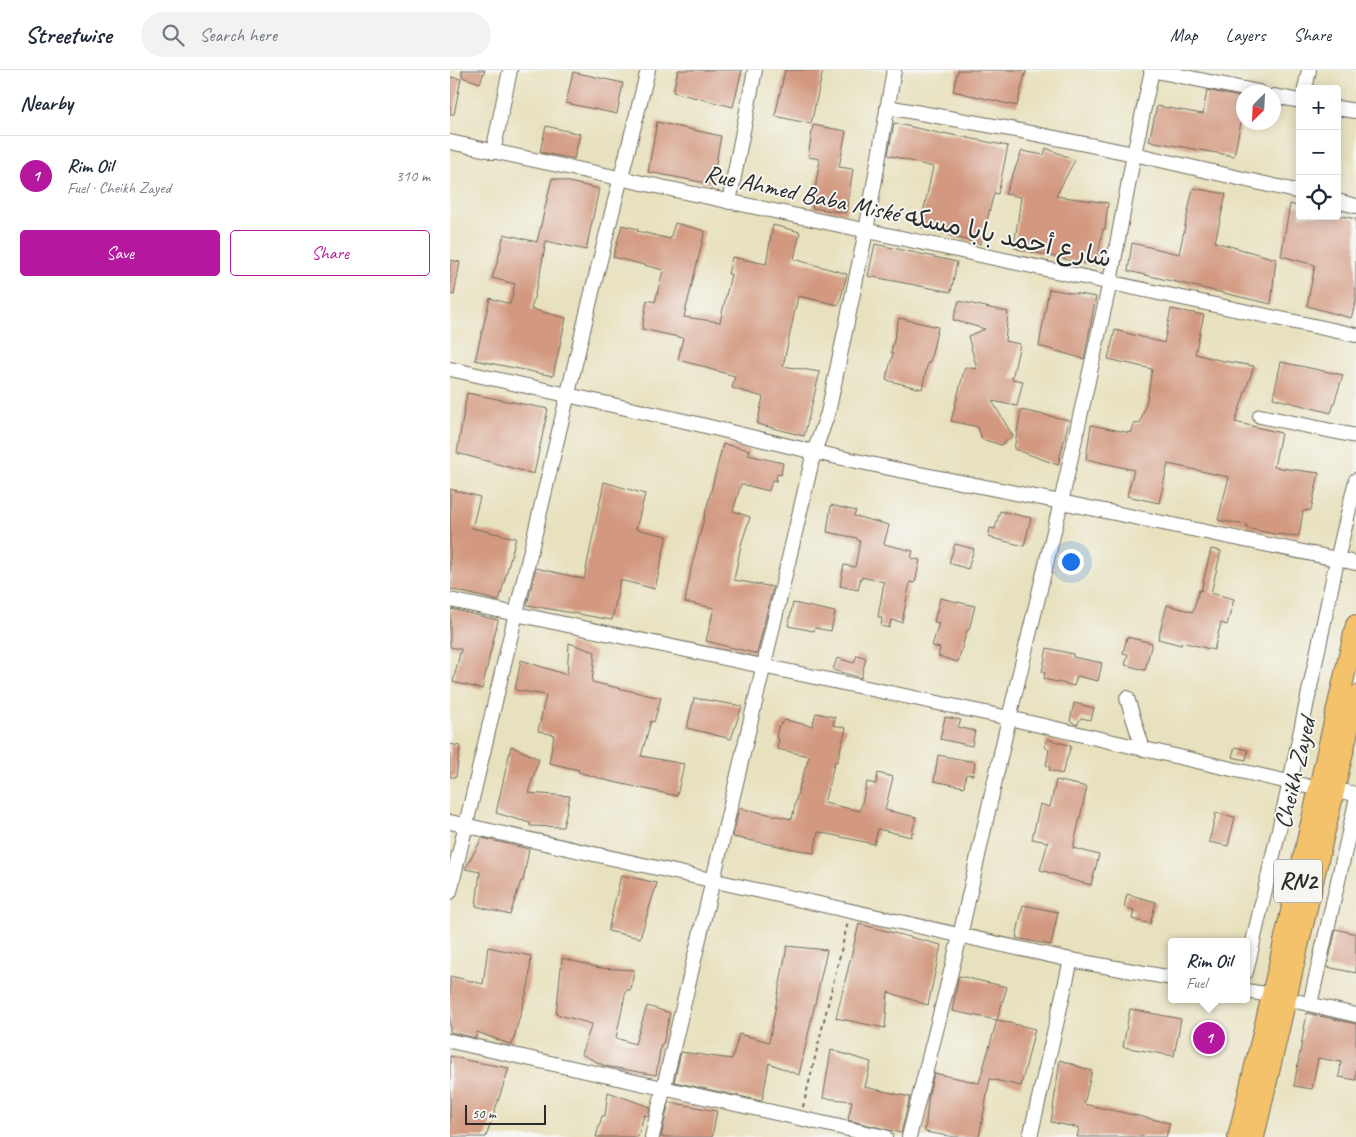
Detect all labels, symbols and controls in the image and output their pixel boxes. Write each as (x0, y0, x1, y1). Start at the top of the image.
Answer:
search box (141, 12, 491, 57)
text: Streetwise (25, 20, 111, 50)
icon: search (159, 21, 187, 49)
text: Search here (199, 23, 277, 47)
text: Map (1170, 24, 1198, 46)
text: Layers (1226, 24, 1265, 46)
text: Share (1293, 24, 1331, 46)
north arrow (1236, 85, 1281, 130)
map controls (1296, 85, 1341, 220)
button: + (1296, 85, 1341, 130)
text: Nearby (20, 90, 73, 116)
button: − (1296, 130, 1341, 175)
text: Rim Oil (67, 154, 113, 178)
street label: Rue Ahmed Baba Miské شارع أحمد بابا مسكه (701, 157, 1115, 276)
text: 1 (32, 166, 40, 186)
text: 310 m (396, 166, 430, 186)
button: locate (1296, 175, 1341, 220)
text: Fuel · Cheikh Zayed (67, 178, 171, 198)
button: Save (20, 230, 220, 276)
button: Share (230, 230, 430, 276)
your location (1058, 549, 1084, 575)
street label: Cheikh Zayed (1267, 710, 1324, 832)
road number: RN2 (1274, 859, 1322, 902)
popup (1168, 938, 1250, 1003)
text: Rim Oil (1186, 949, 1232, 973)
text: Fuel (1186, 973, 1207, 993)
pin: 1 (1193, 1019, 1225, 1057)
scale bar (465, 1102, 546, 1125)
text: 50 m (472, 1105, 496, 1122)

